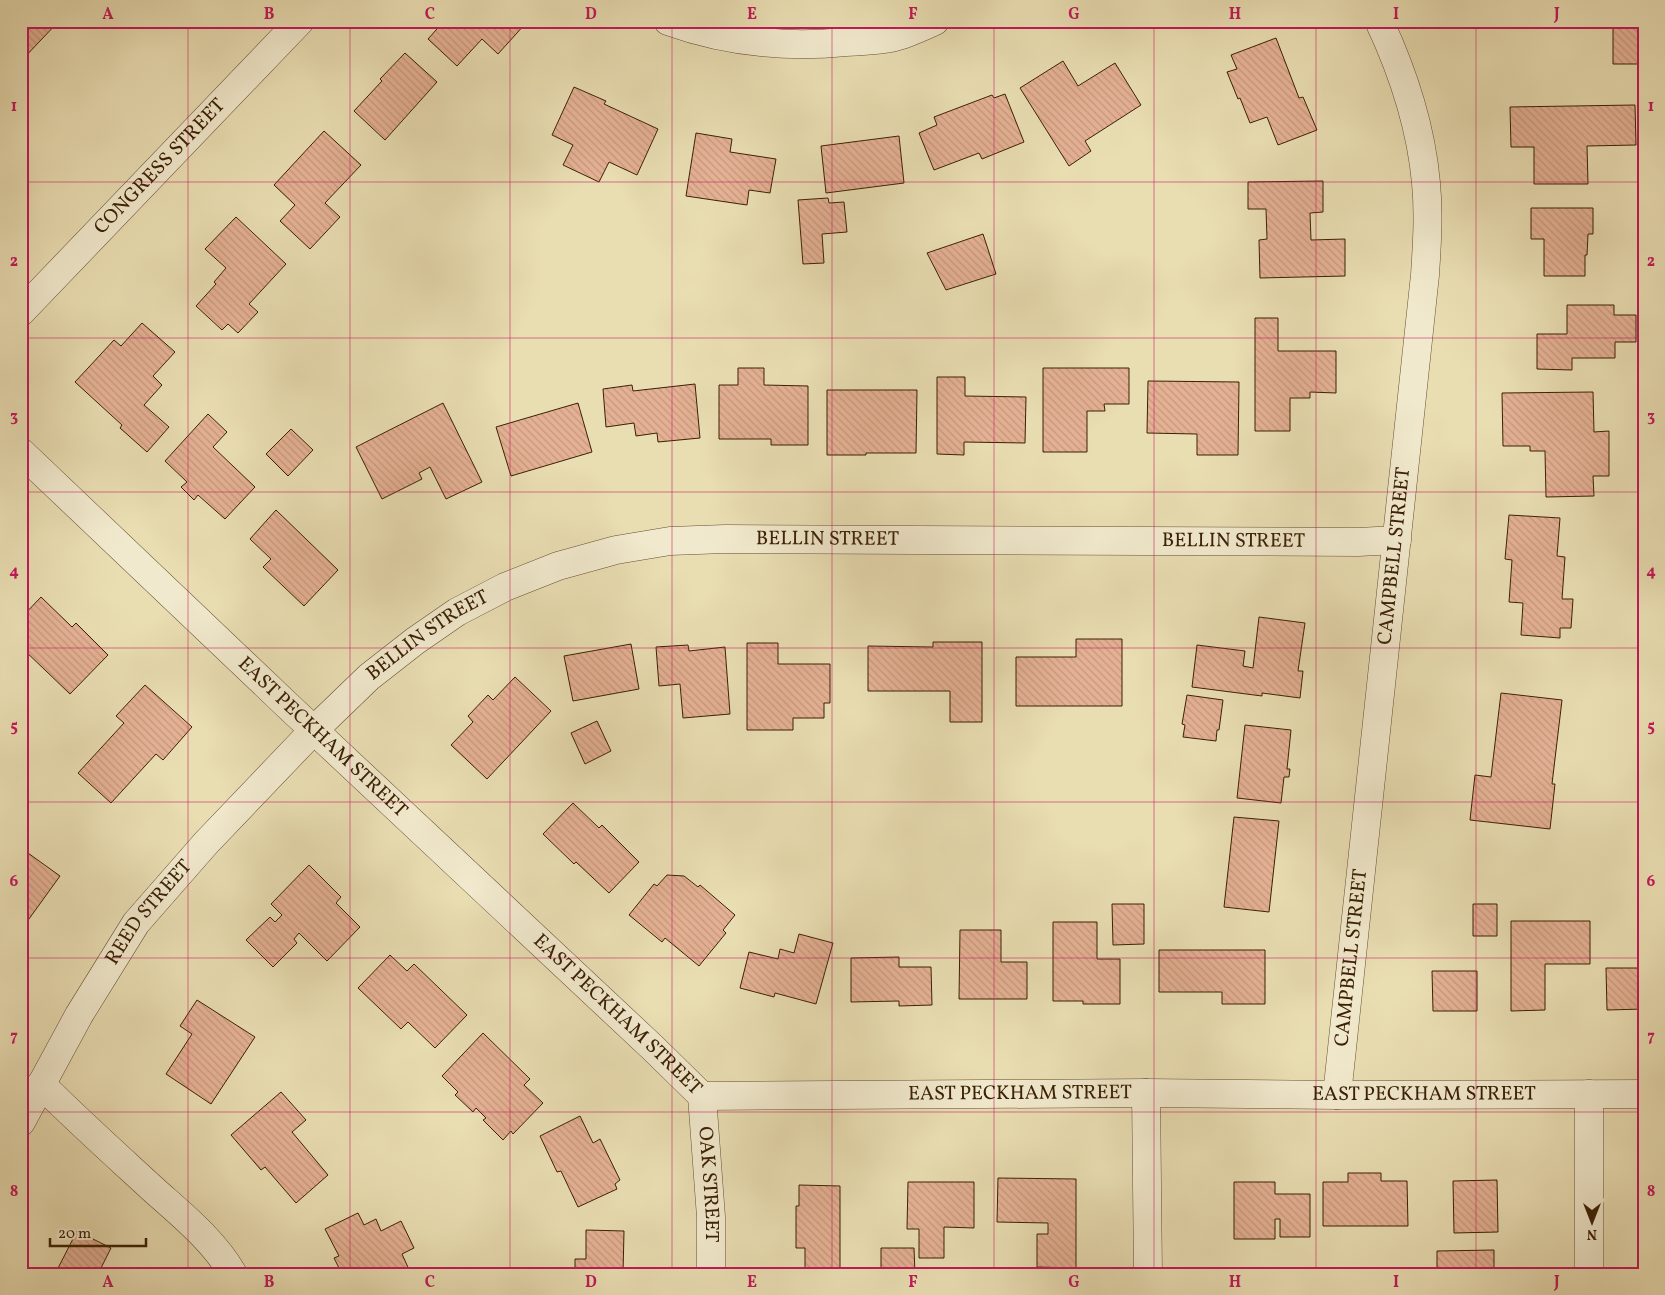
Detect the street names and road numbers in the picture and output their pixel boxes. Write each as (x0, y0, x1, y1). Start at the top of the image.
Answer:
street label: CONGRESS STREET (88, 92, 232, 241)
street label: CAMPBELL STREET (1371, 466, 1418, 646)
street label: BELLIN STREET (756, 525, 900, 554)
street label: BELLIN STREET (1162, 527, 1306, 556)
street label: BELLIN STREET (361, 584, 494, 688)
street label: EAST PECKHAM STREET (231, 651, 413, 825)
street label: REED STREET (99, 854, 199, 971)
street label: CAMPBELL STREET (1328, 867, 1375, 1048)
street label: EAST PECKHAM STREET (526, 928, 708, 1102)
street label: EAST PECKHAM STREET (908, 1079, 1132, 1109)
street label: EAST PECKHAM STREET (1312, 1080, 1536, 1109)
street label: OAK STREET (690, 1125, 725, 1243)

